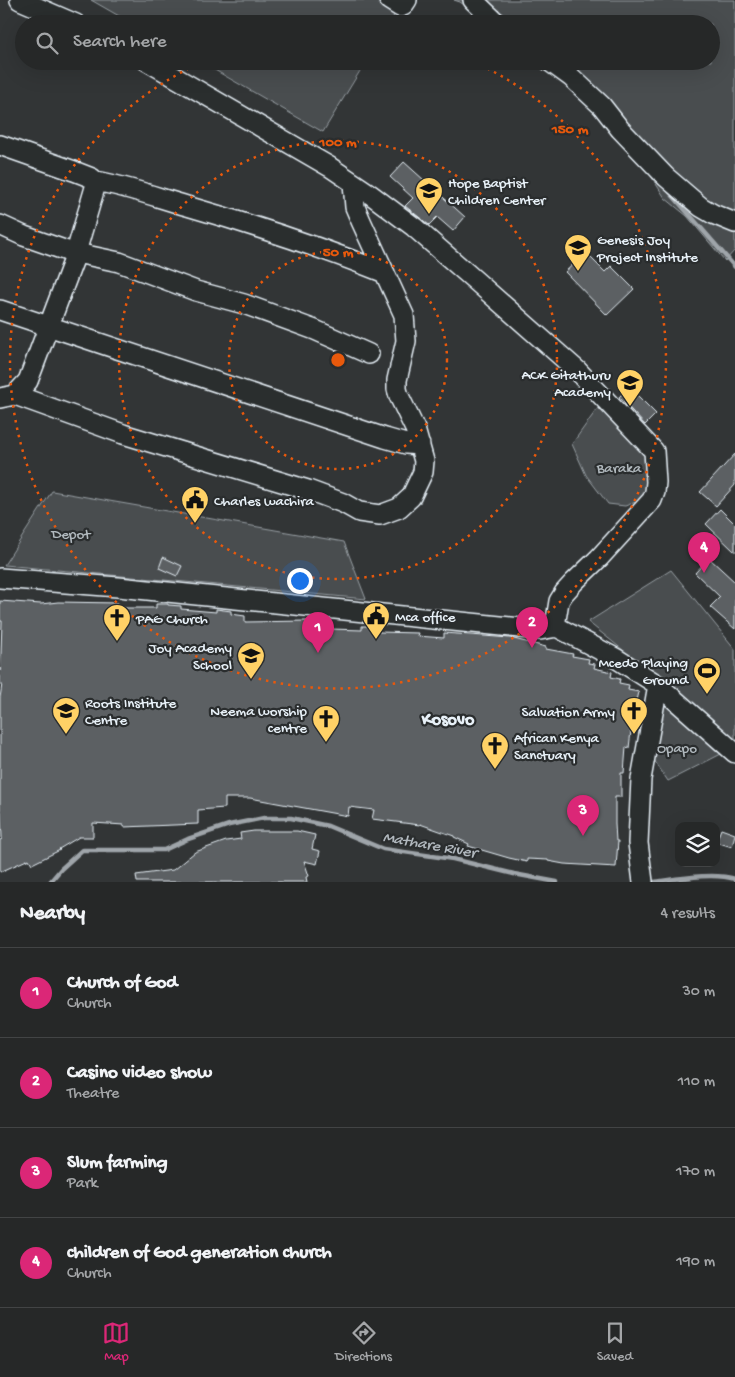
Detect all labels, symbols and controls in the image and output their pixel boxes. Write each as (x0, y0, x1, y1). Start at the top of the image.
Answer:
search box (15, 15, 720, 70)
icon: search (33, 29, 61, 57)
text: Search here (73, 31, 167, 54)
text: 150 m (551, 121, 589, 139)
text: 100 m (318, 134, 357, 152)
place label: Hope Baptist Children Center (448, 175, 547, 210)
school or university icon: Hope Baptist Children Center (414, 176, 444, 215)
place label: Genesis Joy Project Institute (596, 232, 698, 267)
school or university icon: Genesis Joy Project Institute (563, 233, 593, 272)
text: 50 m (323, 244, 354, 262)
centre of rings (329, 351, 347, 369)
place label: ACK Gitathuru Academy (521, 367, 612, 402)
school or university icon: ACK Gitathuru Academy (615, 368, 645, 407)
park label: Baraka (596, 460, 642, 478)
public building icon: Charles wachira (180, 485, 210, 524)
place label: Charles wachira (214, 493, 315, 511)
park label: Depot (51, 526, 92, 544)
pin: 4 (688, 532, 720, 573)
your location (287, 568, 313, 594)
public building icon: Mca office (361, 601, 391, 640)
church icon: PAG Church (102, 603, 132, 642)
pin: 2 (516, 607, 548, 648)
place label: Mca office (395, 609, 456, 627)
place label: PAG Church (135, 611, 208, 629)
pin: 1 (302, 612, 334, 653)
place label: Joy Academy School (148, 640, 233, 675)
school or university icon: Joy Academy School (236, 641, 266, 680)
place label: Mcedo Playing Ground (598, 655, 689, 690)
sports icon: Mcedo Playing Ground (692, 656, 722, 695)
place label: Roots Institute Centre (85, 695, 177, 730)
school or university icon: Roots Institute Centre (51, 696, 81, 735)
church icon: Salvation Army (619, 696, 649, 735)
place label: Neema worship centre (210, 703, 308, 738)
church icon: Neema worship centre (311, 704, 341, 743)
place label: Salvation Army (521, 704, 616, 722)
district label: Kosovo (421, 710, 475, 731)
place label: African Kenya Sanctuary (514, 730, 600, 765)
church icon: African Kenya Sanctuary (480, 731, 510, 770)
park label: Opapo (657, 740, 697, 758)
pin: 3 (567, 795, 599, 836)
map controls (675, 822, 720, 867)
button: layers (675, 822, 720, 867)
water label: Mathare River (381, 829, 481, 865)
text: Nearby (20, 902, 85, 927)
text: 4 results (660, 905, 715, 924)
text: Church of God (67, 972, 177, 995)
text: 1 (33, 983, 39, 1002)
text: 30 m (682, 983, 715, 1002)
text: Church (67, 995, 111, 1014)
text: Casino video show (67, 1062, 212, 1085)
text: 2 (32, 1073, 40, 1092)
text: 110 m (678, 1073, 715, 1092)
text: Theatre (67, 1085, 119, 1104)
text: Slum farming (67, 1152, 167, 1175)
text: 3 (32, 1163, 40, 1182)
text: 170 m (676, 1163, 715, 1182)
text: Park (67, 1175, 98, 1194)
text: children of God generation church (67, 1242, 332, 1265)
text: 4 (32, 1253, 40, 1272)
text: 190 m (676, 1253, 715, 1272)
text: Church (67, 1265, 111, 1284)
tab: Map (102, 1319, 130, 1366)
tab: Directions (335, 1319, 392, 1366)
tab: Saved (597, 1319, 633, 1366)

